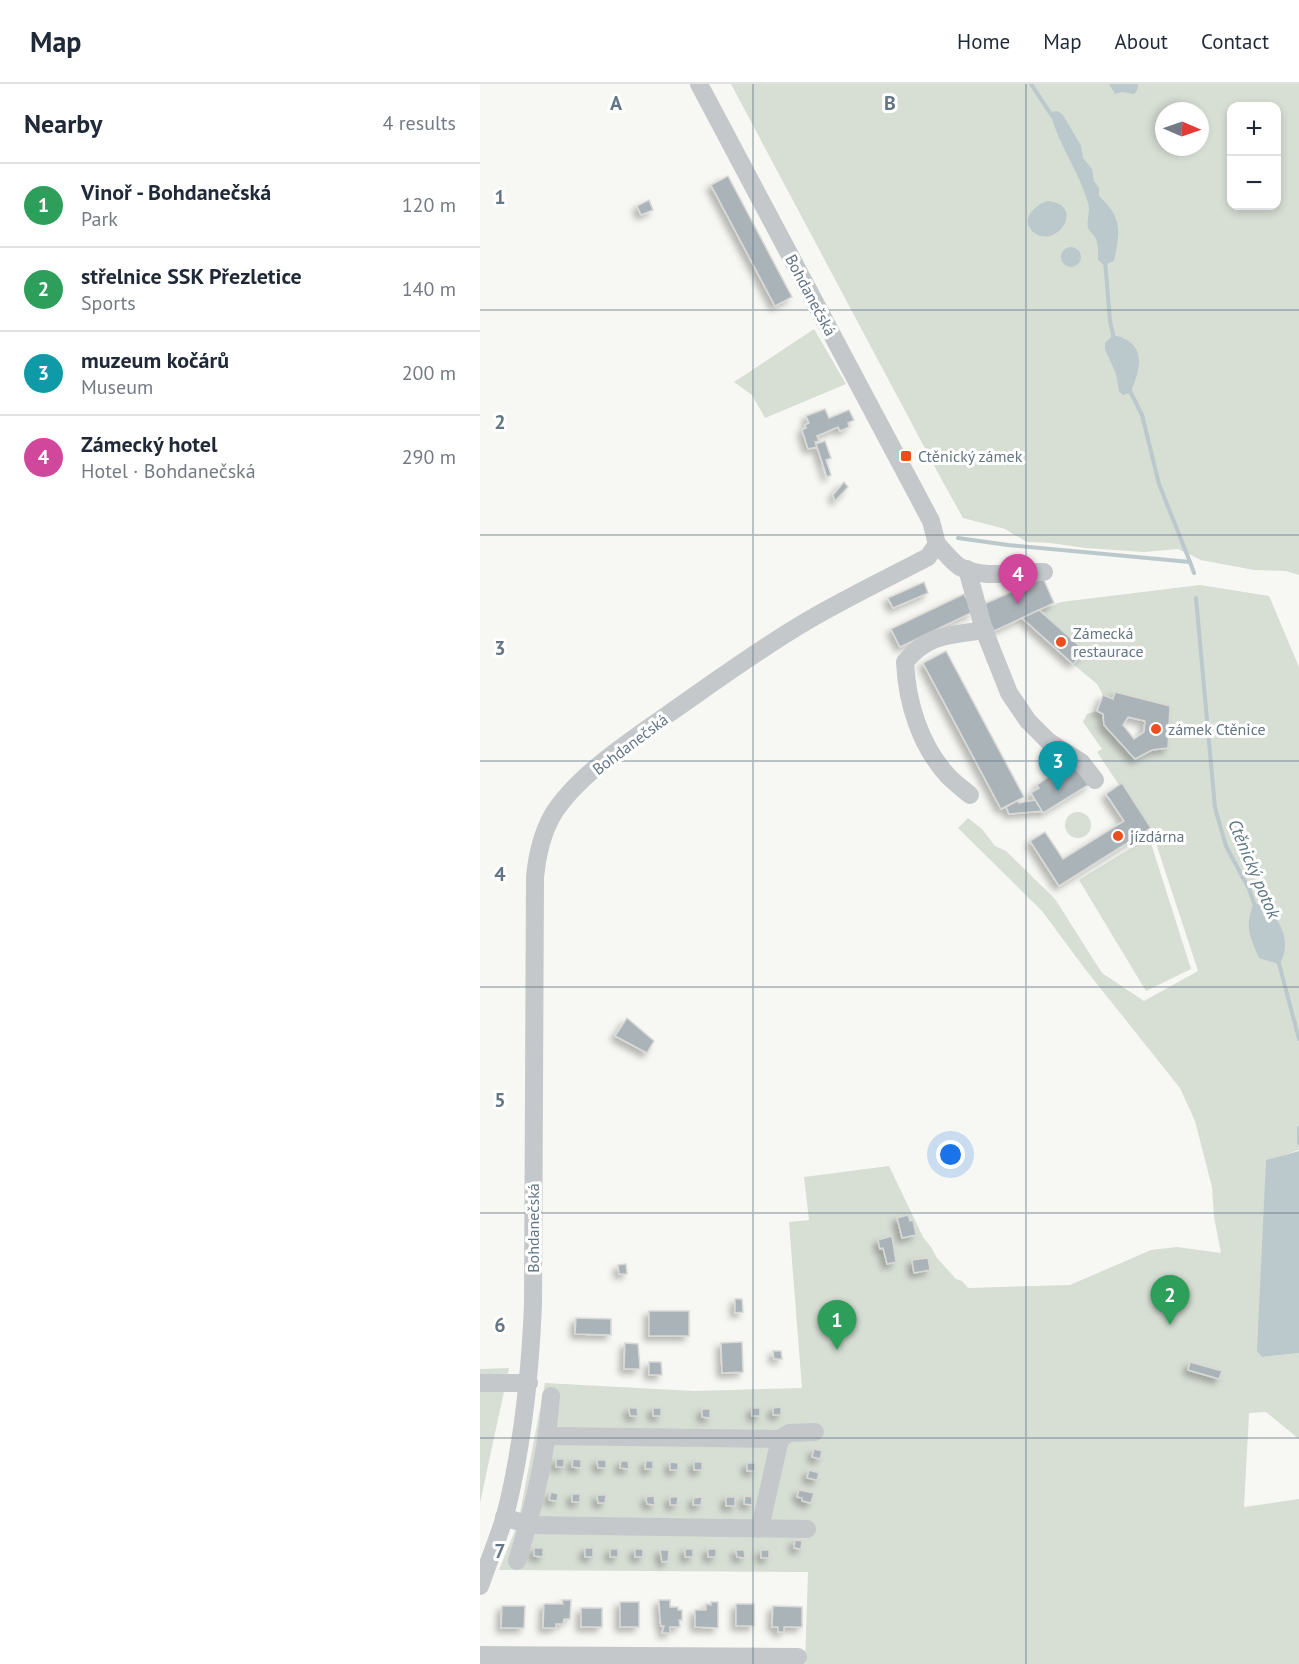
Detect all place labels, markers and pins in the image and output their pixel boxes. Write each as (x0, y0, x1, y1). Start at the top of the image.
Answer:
place label: Ctěnický zámek (918, 446, 1023, 466)
marker: Ctěnický zámek (899, 449, 913, 463)
pin: 4 (998, 554, 1038, 604)
place label: Zámecká restaurace (1073, 623, 1144, 661)
marker: Zámecká restaurace (1054, 635, 1068, 649)
place label: zámek Ctěnice (1168, 719, 1266, 739)
marker: zámek Ctěnice (1149, 722, 1163, 736)
pin: 3 (1038, 742, 1078, 791)
place label: jízdárna (1130, 826, 1184, 846)
marker: jízdárna (1111, 829, 1125, 843)
pin: 2 (1150, 1276, 1190, 1325)
pin: 1 (818, 1300, 856, 1350)

